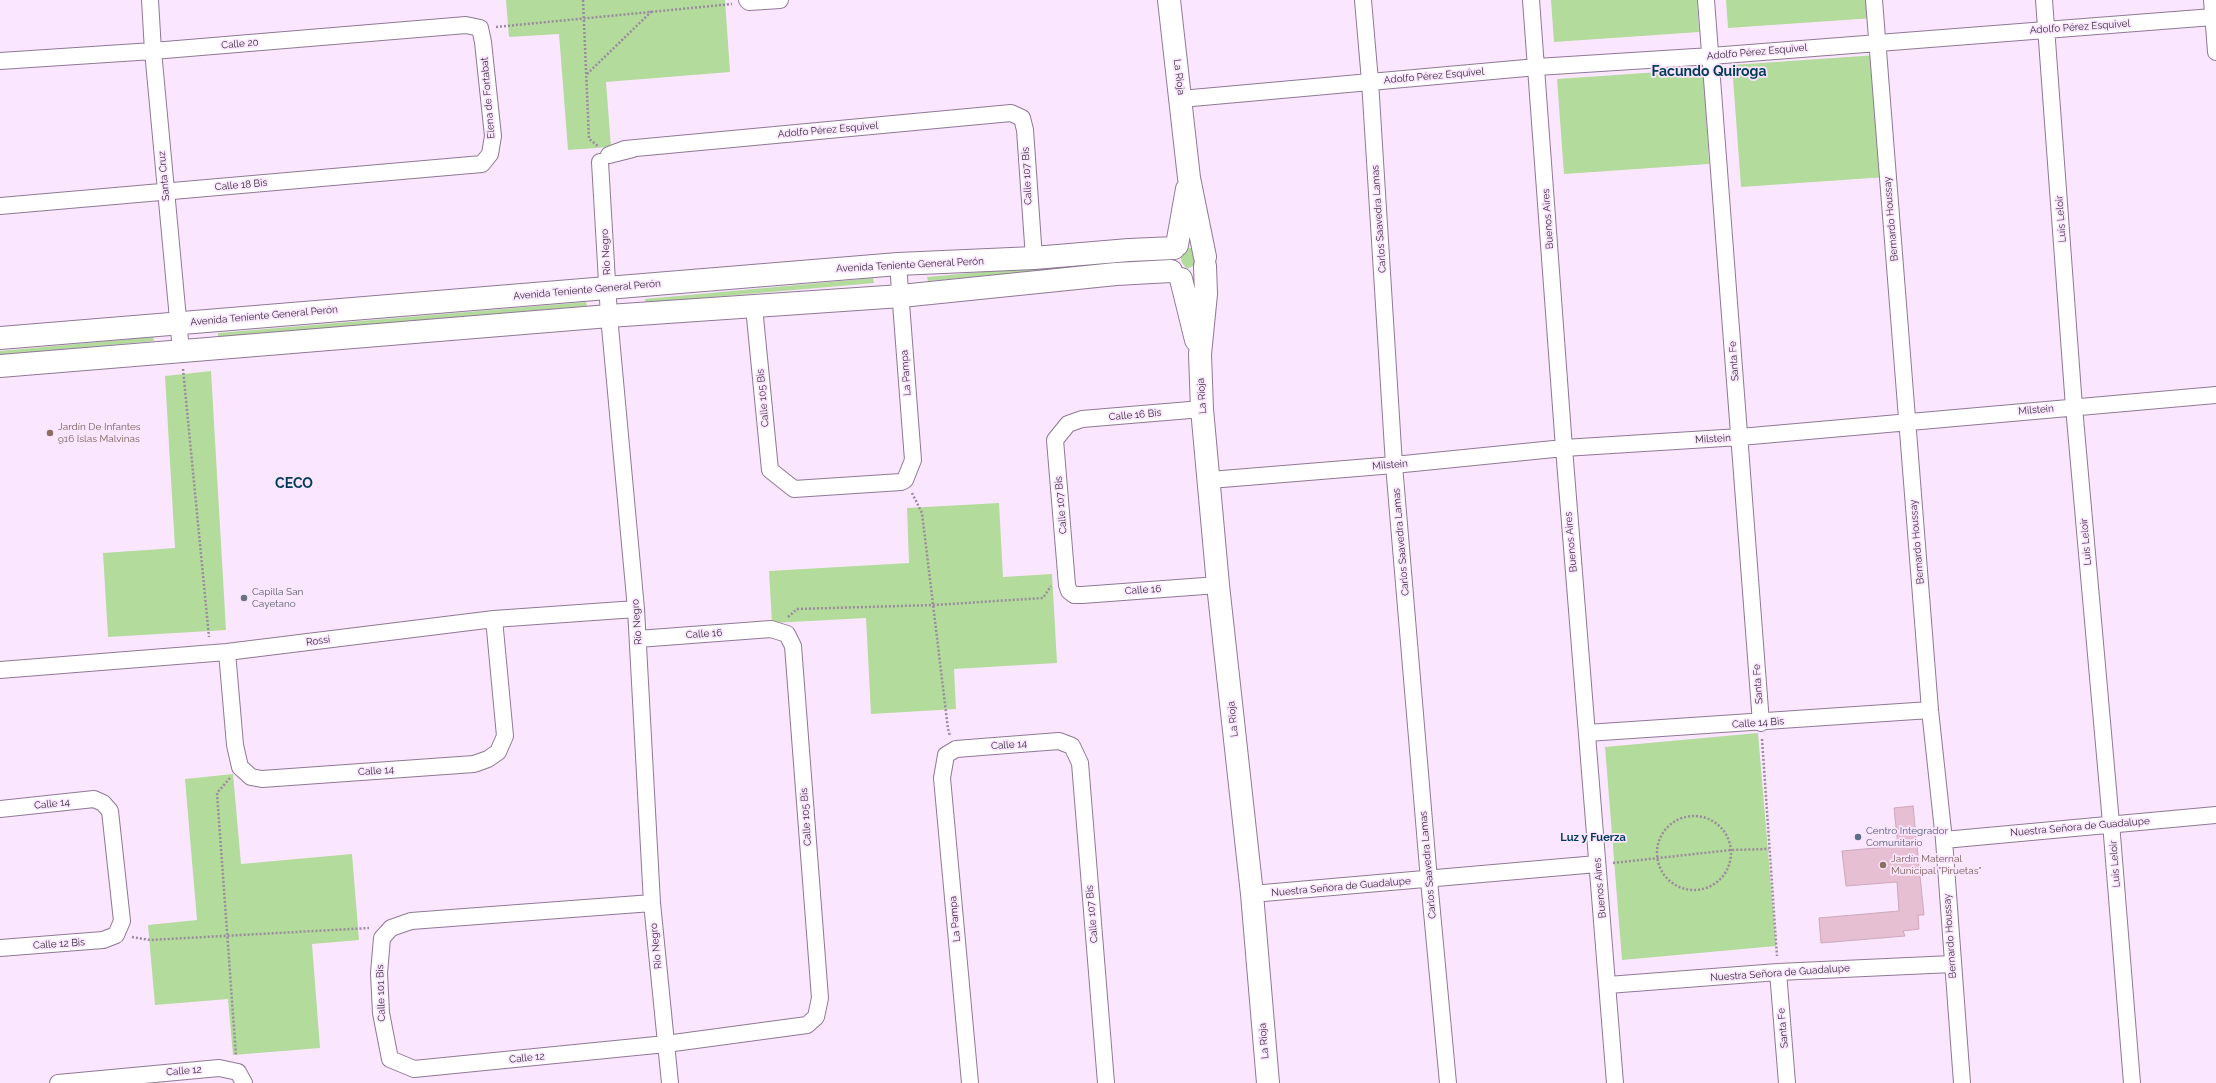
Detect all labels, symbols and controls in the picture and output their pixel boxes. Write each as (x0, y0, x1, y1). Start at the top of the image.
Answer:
street label: Adolfo Pérez Esquivel (2029, 18, 2131, 36)
street label: Calle 20 (221, 36, 259, 52)
street label: Adolfo Pérez Esquivel (1706, 42, 1808, 62)
street label: Elena de Fortabat (478, 57, 498, 139)
street label: La Rioja (1171, 58, 1187, 96)
district label: Facundo Quiroga (1652, 64, 1766, 80)
street label: Adolfo Pérez Esquivel (1383, 66, 1485, 86)
street label: Adolfo Pérez Esquivel (777, 120, 879, 140)
street label: Calle 107 Bis (1019, 147, 1035, 205)
street label: Santa Cruz (156, 151, 172, 201)
street label: Carlos Saavedra Lamas (1369, 165, 1389, 273)
street label: Bernardo Houssay (1881, 176, 1901, 262)
street label: Calle 18 Bis (214, 177, 268, 193)
street label: Buenos Aires (1540, 188, 1556, 250)
street label: Luis Leloir (2053, 195, 2069, 243)
street label: Río Negro (599, 229, 613, 275)
street label: Avenida Teniente General Perón (836, 255, 984, 275)
street label: Avenida Teniente General Perón (513, 278, 661, 302)
street label: Avenida Teniente General Perón (190, 304, 338, 328)
street label: Santa Fe (1727, 341, 1741, 381)
street label: La Pampa (898, 350, 914, 396)
street label: Calle 105 Bis (754, 368, 772, 428)
street label: La Rioja (1195, 378, 1209, 414)
street label: Milstein (2018, 402, 2054, 418)
street label: Calle 16 Bis (1108, 407, 1162, 423)
place label: Jardín De Infantes 916 Islas Malvinas (58, 421, 141, 444)
marker: Jardín De Infantes 916 Islas Malvinas (45, 428, 55, 438)
street label: Milstein (1695, 432, 1731, 446)
street label: Milstein (1372, 457, 1408, 473)
district label: CECO (275, 476, 313, 492)
street label: Calle 107 Bis (1052, 476, 1070, 534)
street label: Carlos Saavedra Lamas (1390, 488, 1412, 596)
street label: Bernardo Houssay (1907, 499, 1927, 585)
street label: Buenos Aires (1562, 511, 1580, 573)
street label: Luis Leloir (2078, 518, 2094, 566)
street label: Calle 16 (1124, 583, 1162, 597)
place label: Capilla San Cayetano (252, 586, 303, 610)
marker: Capilla San Cayetano (239, 593, 249, 603)
street label: Río Negro (629, 599, 645, 645)
street label: Calle 16 (685, 627, 723, 641)
street label: Rossi (305, 634, 331, 648)
street label: Santa Fe (1751, 664, 1765, 704)
street label: La Rioja (1225, 700, 1241, 738)
street label: Calle 14 Bis (1732, 715, 1784, 731)
street label: Calle 14 (991, 738, 1027, 752)
street label: Calle 14 (358, 764, 394, 778)
street label: Calle 105 Bis (798, 788, 814, 846)
street label: Calle 14 (34, 796, 70, 812)
street label: Carlos Saavedra Lamas (1417, 811, 1439, 919)
street label: Nuestra Señora de Guadalupe (2010, 815, 2150, 839)
place label: Centro Integrador Comunitario (1866, 825, 1948, 848)
district label: Luz y Fuerza (1560, 831, 1626, 845)
marker: Centro Integrador Comunitario (1853, 832, 1863, 842)
street label: Luis Leloir (2107, 840, 2123, 888)
place label: Jardín Maternal Municipal "Piruetas" (1891, 853, 1981, 876)
street label: Buenos Aires (1591, 857, 1609, 919)
marker: Jardín Maternal Municipal "Piruetas" (1878, 860, 1888, 870)
street label: Nuestra Señora de Guadalupe (1271, 875, 1411, 899)
street label: Calle 107 Bis (1083, 885, 1101, 943)
street label: Bernardo Houssay (1941, 893, 1959, 979)
street label: La Pampa (947, 895, 963, 943)
street label: Río Negro (648, 922, 664, 970)
street label: Calle 12 Bis (33, 936, 85, 952)
street label: Nuestra Señora de Guadalupe (1710, 962, 1850, 984)
street label: Calle 101 Bis (374, 964, 388, 1022)
street label: Santa Fe (1775, 1008, 1791, 1048)
street label: La Rioja (1256, 1022, 1272, 1060)
street label: Calle 12 (509, 1050, 545, 1066)
street label: Calle 12 (166, 1063, 202, 1079)

